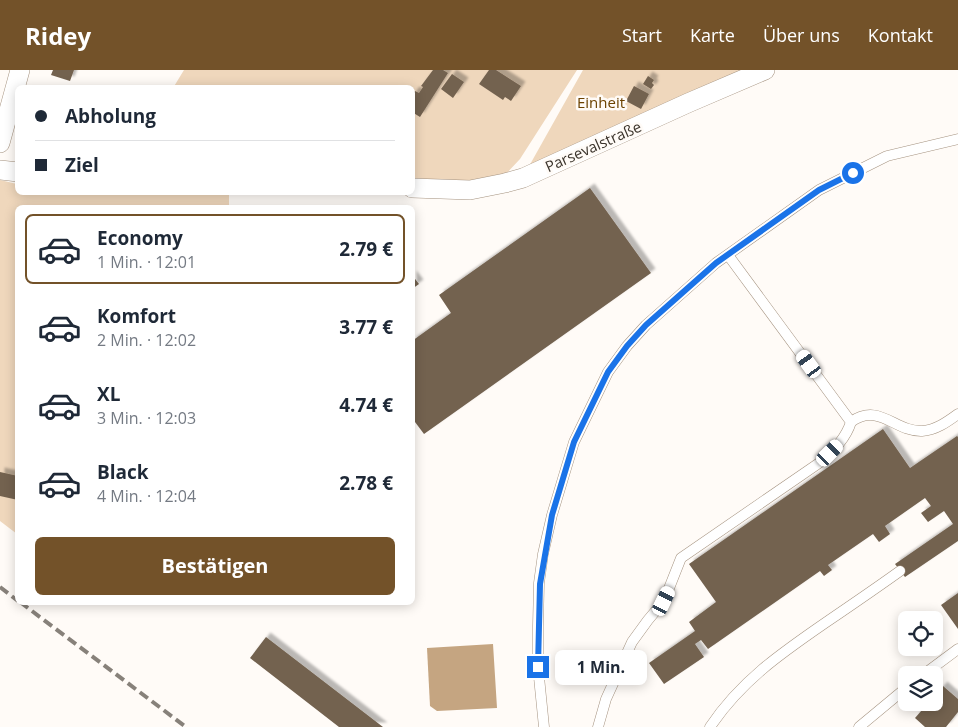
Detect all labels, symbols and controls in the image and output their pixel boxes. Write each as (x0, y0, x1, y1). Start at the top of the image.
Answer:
text: Ridey (25, 19, 91, 52)
text: Start (622, 23, 662, 47)
text: Karte (690, 23, 735, 47)
text: Über uns (763, 23, 840, 47)
text: Kontakt (868, 23, 933, 47)
park label: Einheit (577, 92, 625, 112)
text: Abholung (65, 103, 156, 129)
street label: Parsevalstraße (542, 116, 644, 176)
text: Ziel (65, 152, 99, 178)
route start (842, 162, 864, 184)
text: Economy (97, 225, 183, 251)
icon: car (37, 227, 82, 272)
text: 2.79 € (339, 236, 393, 262)
text: 1 Min. · 12:01 (97, 251, 196, 273)
text: Komfort (97, 303, 176, 329)
icon: car (37, 305, 82, 350)
text: 3.77 € (339, 314, 393, 340)
text: 2 Min. · 12:02 (97, 329, 196, 351)
car (794, 347, 823, 381)
text: XL (97, 381, 120, 407)
icon: car (37, 383, 82, 428)
text: 4.74 € (339, 392, 393, 418)
text: 3 Min. · 12:03 (97, 407, 196, 429)
car (814, 437, 845, 469)
text: Black (97, 459, 149, 485)
icon: car (37, 461, 82, 506)
text: 2.78 € (339, 470, 393, 496)
text: 4 Min. · 12:04 (97, 485, 196, 507)
button: Bestätigen (35, 537, 395, 595)
car (650, 584, 677, 618)
map controls (898, 611, 943, 711)
button: locate (898, 611, 943, 656)
callout: 1 Min. (556, 650, 648, 684)
route end (527, 656, 549, 678)
text: 1 Min. (577, 656, 625, 678)
button: layers (898, 666, 943, 711)

